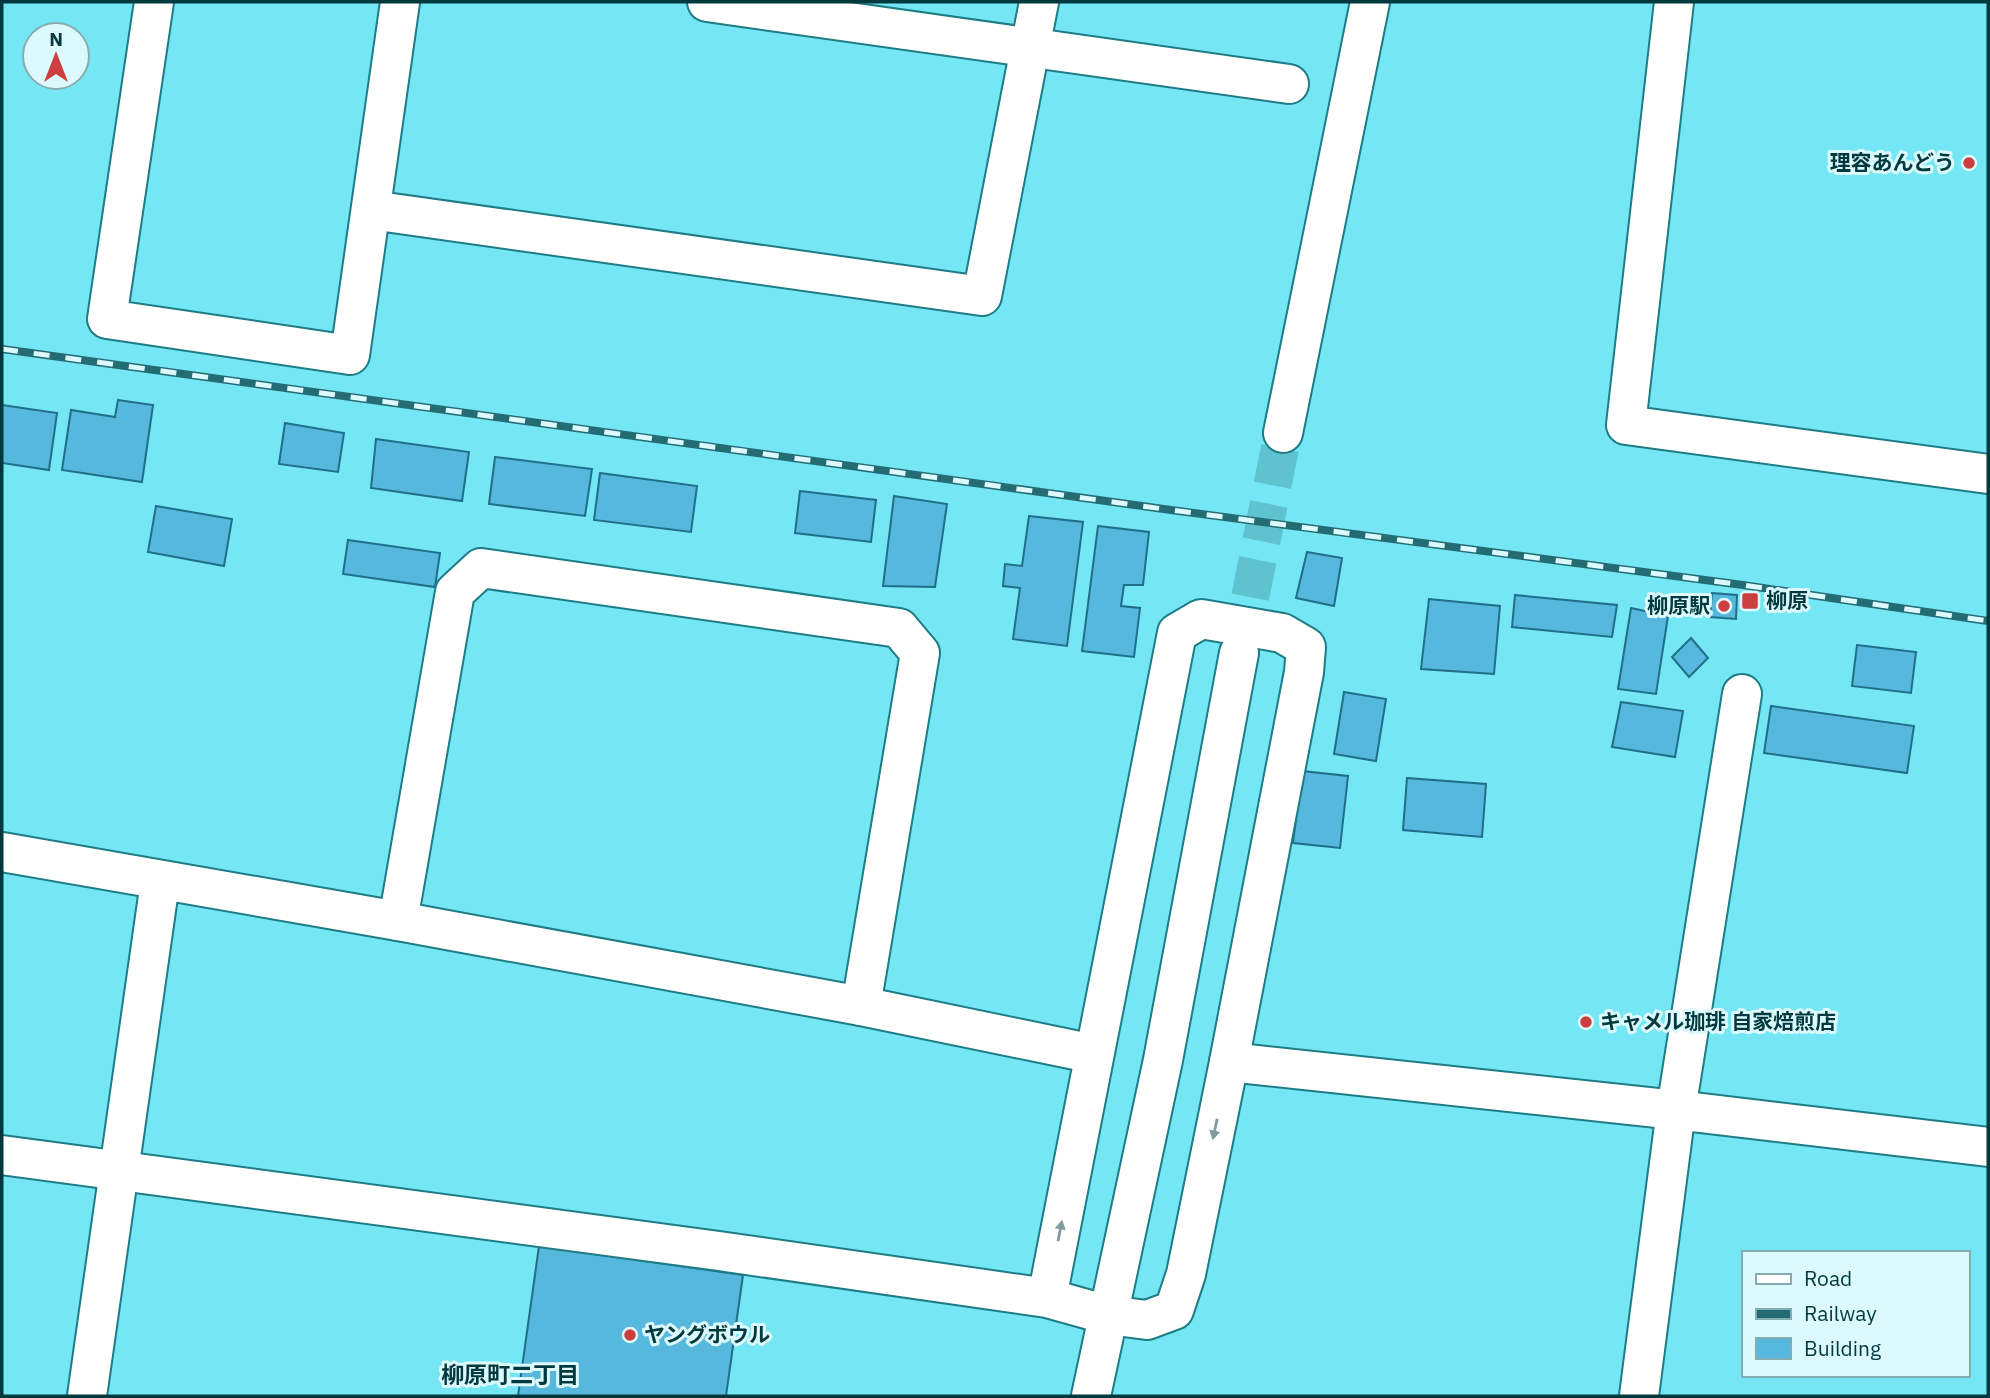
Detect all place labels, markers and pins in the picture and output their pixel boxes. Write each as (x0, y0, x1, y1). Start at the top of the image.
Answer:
place label: 理容あんどう (1830, 148, 1955, 176)
marker: 理容あんどう (1961, 155, 1977, 171)
place label: 柳原 (1766, 586, 1808, 614)
place label: 柳原駅 (1647, 591, 1710, 619)
marker: 柳原 (1740, 591, 1760, 611)
marker: 柳原駅 (1716, 598, 1732, 614)
place label: キャメル珈琲 自家焙煎店 (1600, 1007, 1836, 1035)
marker: キャメル珈琲 自家焙煎店 (1578, 1014, 1594, 1030)
place label: ヤングボウル (644, 1320, 770, 1348)
marker: ヤングボウル (622, 1327, 638, 1343)

